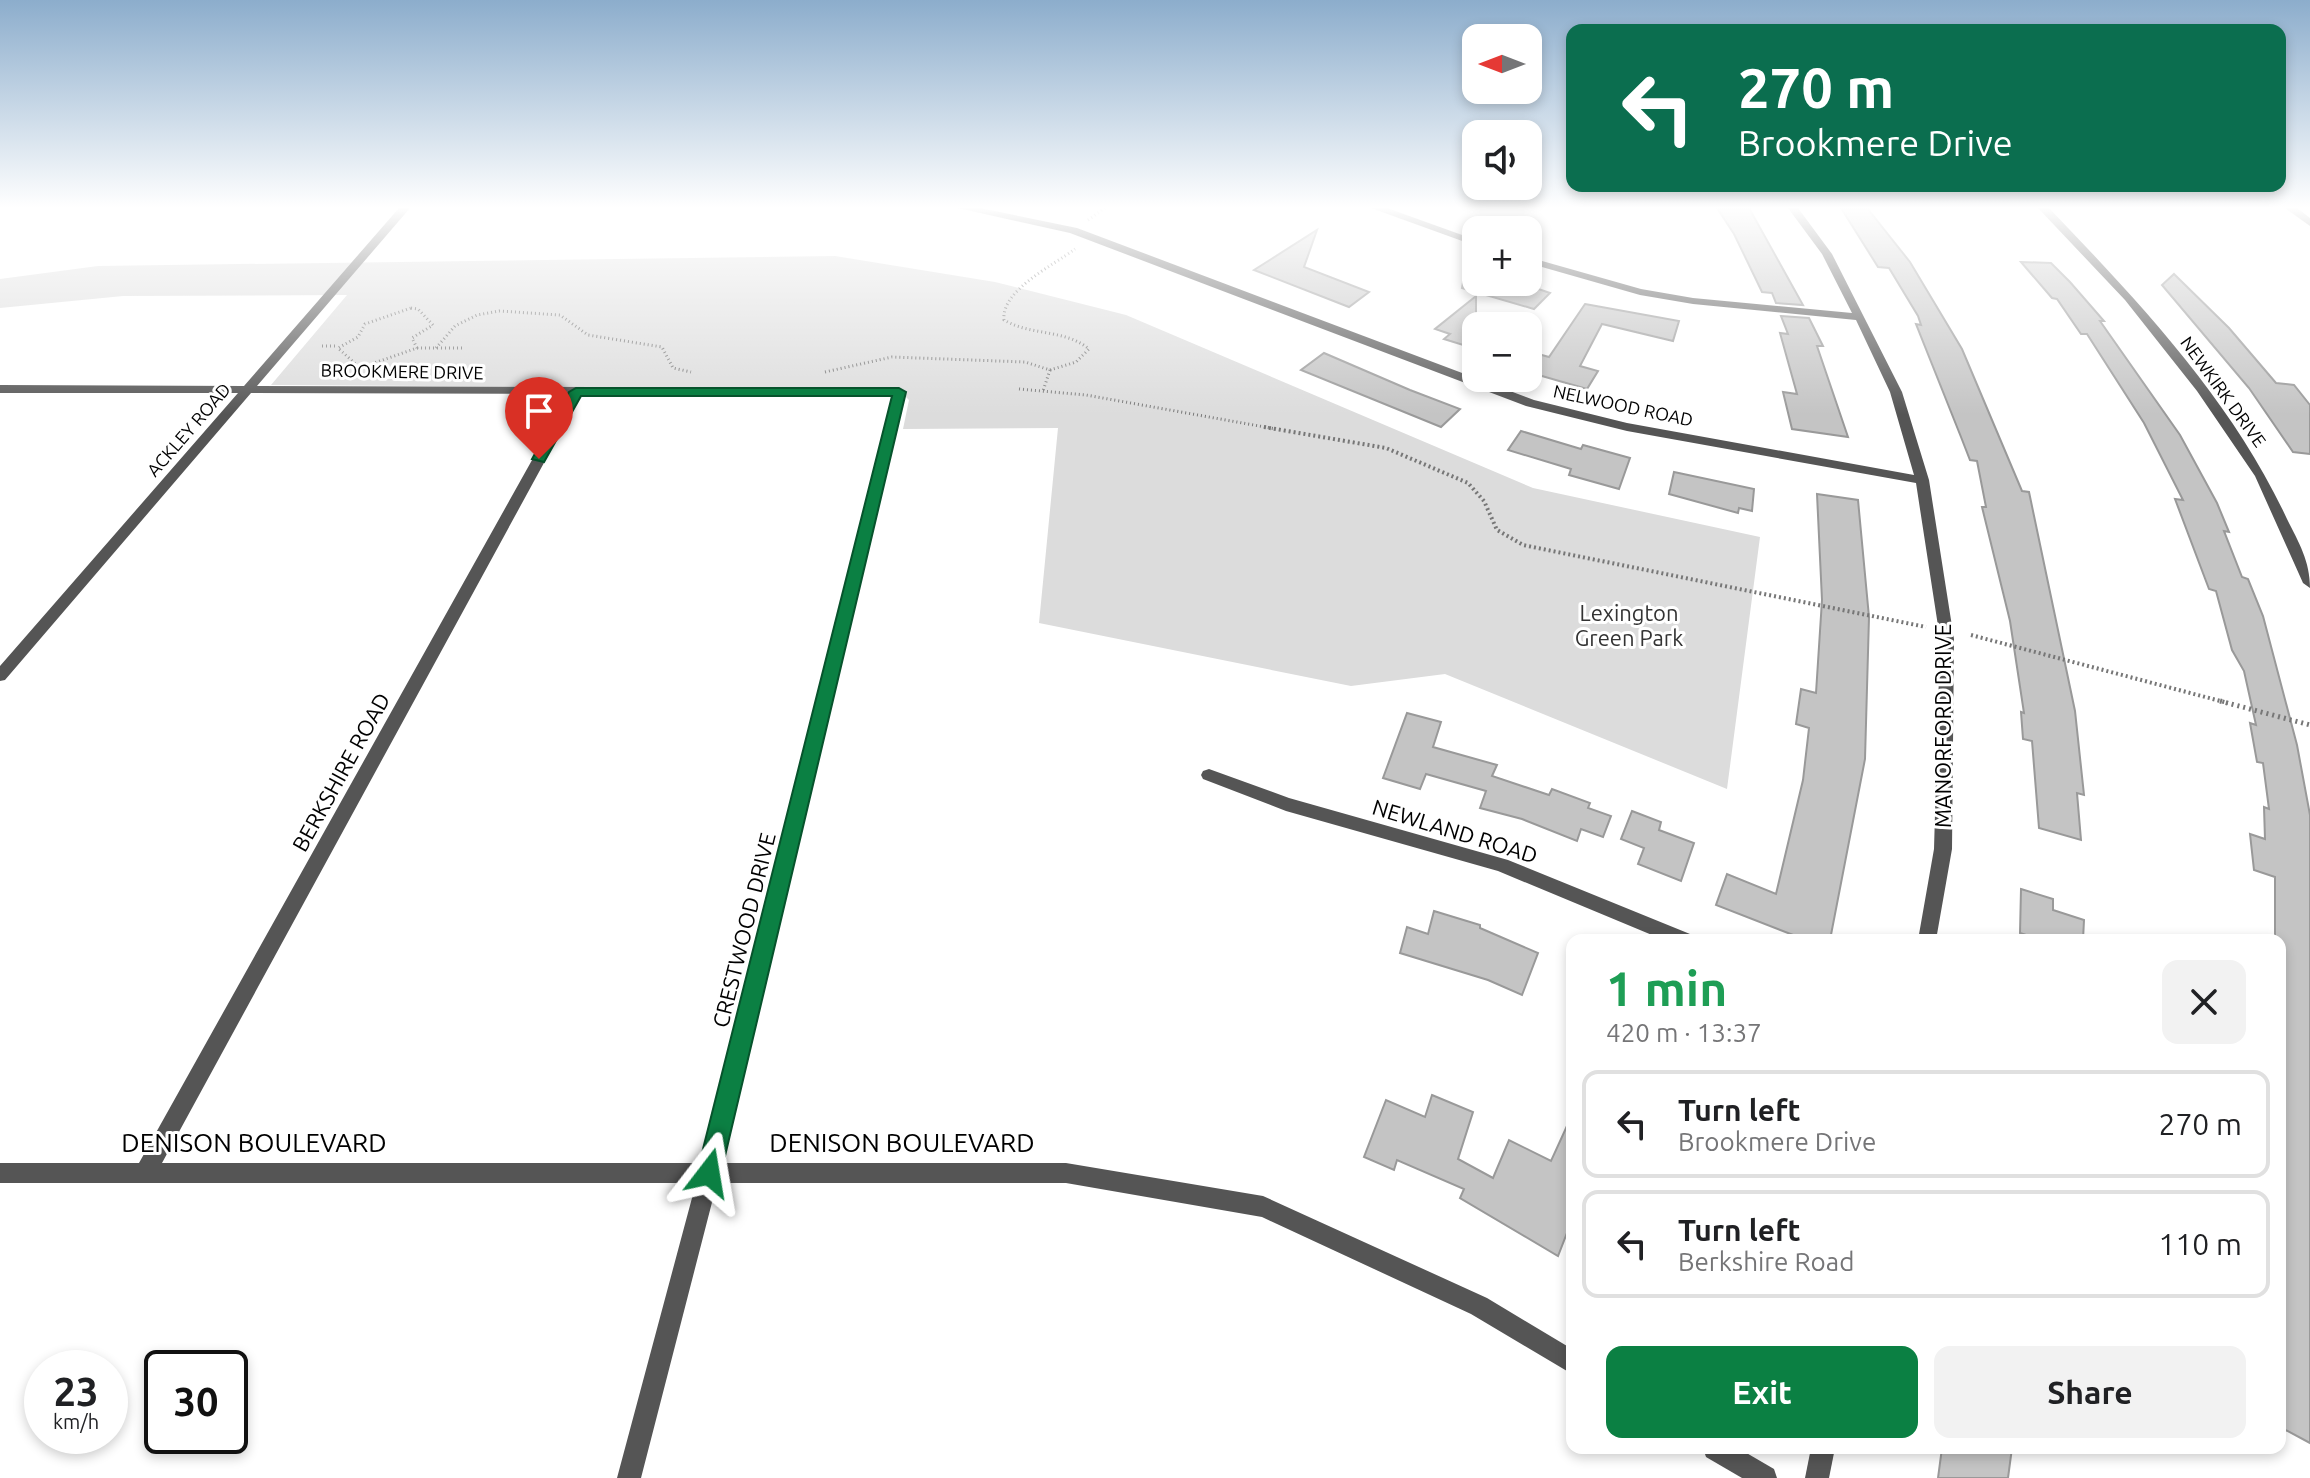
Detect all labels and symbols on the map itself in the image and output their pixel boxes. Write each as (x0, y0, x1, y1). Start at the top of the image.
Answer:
north arrow (1462, 24, 1542, 104)
street label: NEWKIRK DRIVE (2177, 332, 2271, 451)
street label: BROOKMERE DRIVE (320, 360, 484, 382)
pin (505, 377, 573, 459)
street label: ACKLEY ROAD (142, 379, 234, 480)
street label: NELWOOD ROAD (1552, 380, 1695, 430)
park label: Lexington Green Park (1575, 600, 1683, 650)
street label: MANORFORD DRIVE (1930, 624, 1955, 828)
street label: BERKSHIRE ROAD (287, 688, 395, 855)
street label: NEWLAND ROAD (1370, 794, 1541, 867)
street label: CRESTWOOD DRIVE (707, 830, 780, 1030)
street label: DENISON BOULEVARD (121, 1128, 387, 1157)
street label: DENISON BOULEVARD (769, 1128, 1035, 1157)
position arrow (667, 1131, 751, 1215)
speed limit sign: 30 (144, 1350, 248, 1454)

